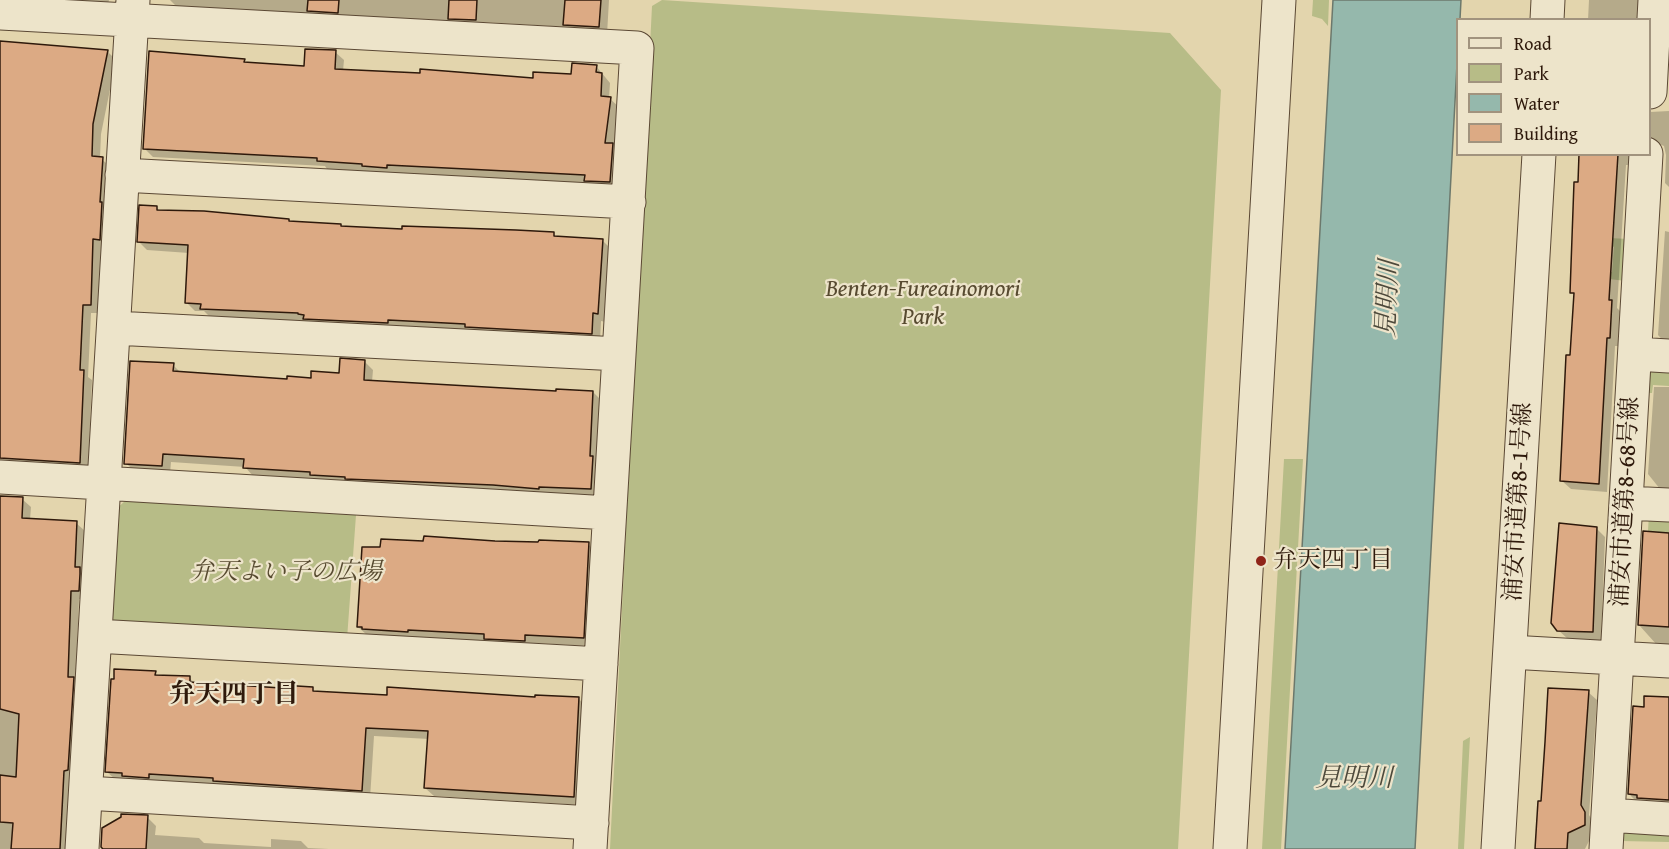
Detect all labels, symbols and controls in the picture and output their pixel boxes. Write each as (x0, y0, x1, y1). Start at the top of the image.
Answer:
legend (1456, 18, 1651, 156)
text: Road (1514, 30, 1552, 57)
text: Park (1514, 60, 1549, 87)
text: Water (1514, 90, 1559, 117)
text: Building (1514, 120, 1578, 147)
water label: 見明川 (1371, 259, 1407, 339)
park label: Benten-Fureainomori Park (826, 276, 1020, 332)
street label: 浦安市道第8-68号線 (1606, 396, 1646, 608)
street label: 浦安市道第8-1号線 (1499, 402, 1539, 602)
place label: 弁天四丁目 (1273, 547, 1393, 575)
marker: 弁天四丁目 (1254, 554, 1268, 568)
park label: 弁天よい子の広場 (190, 559, 382, 587)
district label: 弁天四丁目 (169, 679, 299, 711)
water label: 見明川 (1315, 763, 1393, 795)

